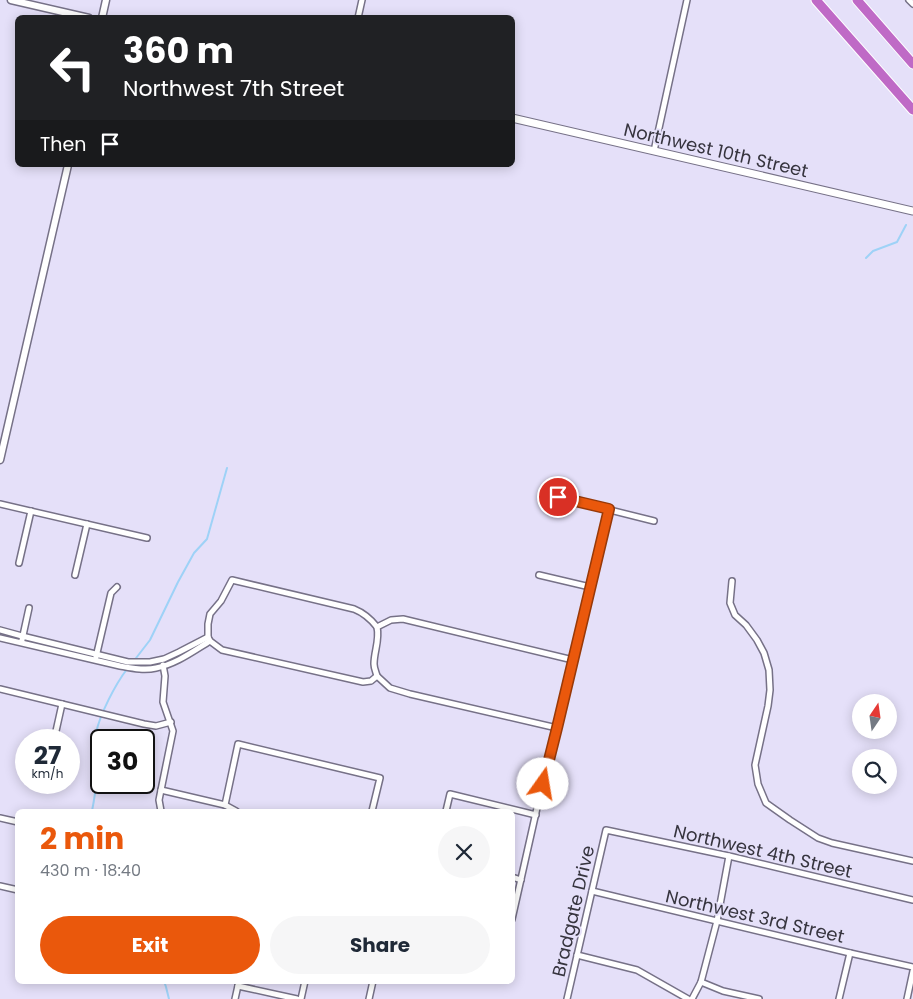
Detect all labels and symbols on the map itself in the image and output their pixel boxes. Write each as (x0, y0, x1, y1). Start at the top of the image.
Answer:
street label: Northwest 10th Street (621, 117, 811, 183)
pin (537, 476, 579, 518)
north arrow (852, 694, 898, 739)
speed limit sign: 30 (90, 729, 155, 794)
position arrow (516, 757, 568, 809)
street label: Northwest 4th Street (671, 818, 855, 884)
street label: Bradgate Drive (546, 843, 600, 979)
street label: Northwest 3rd Street (663, 883, 847, 949)

